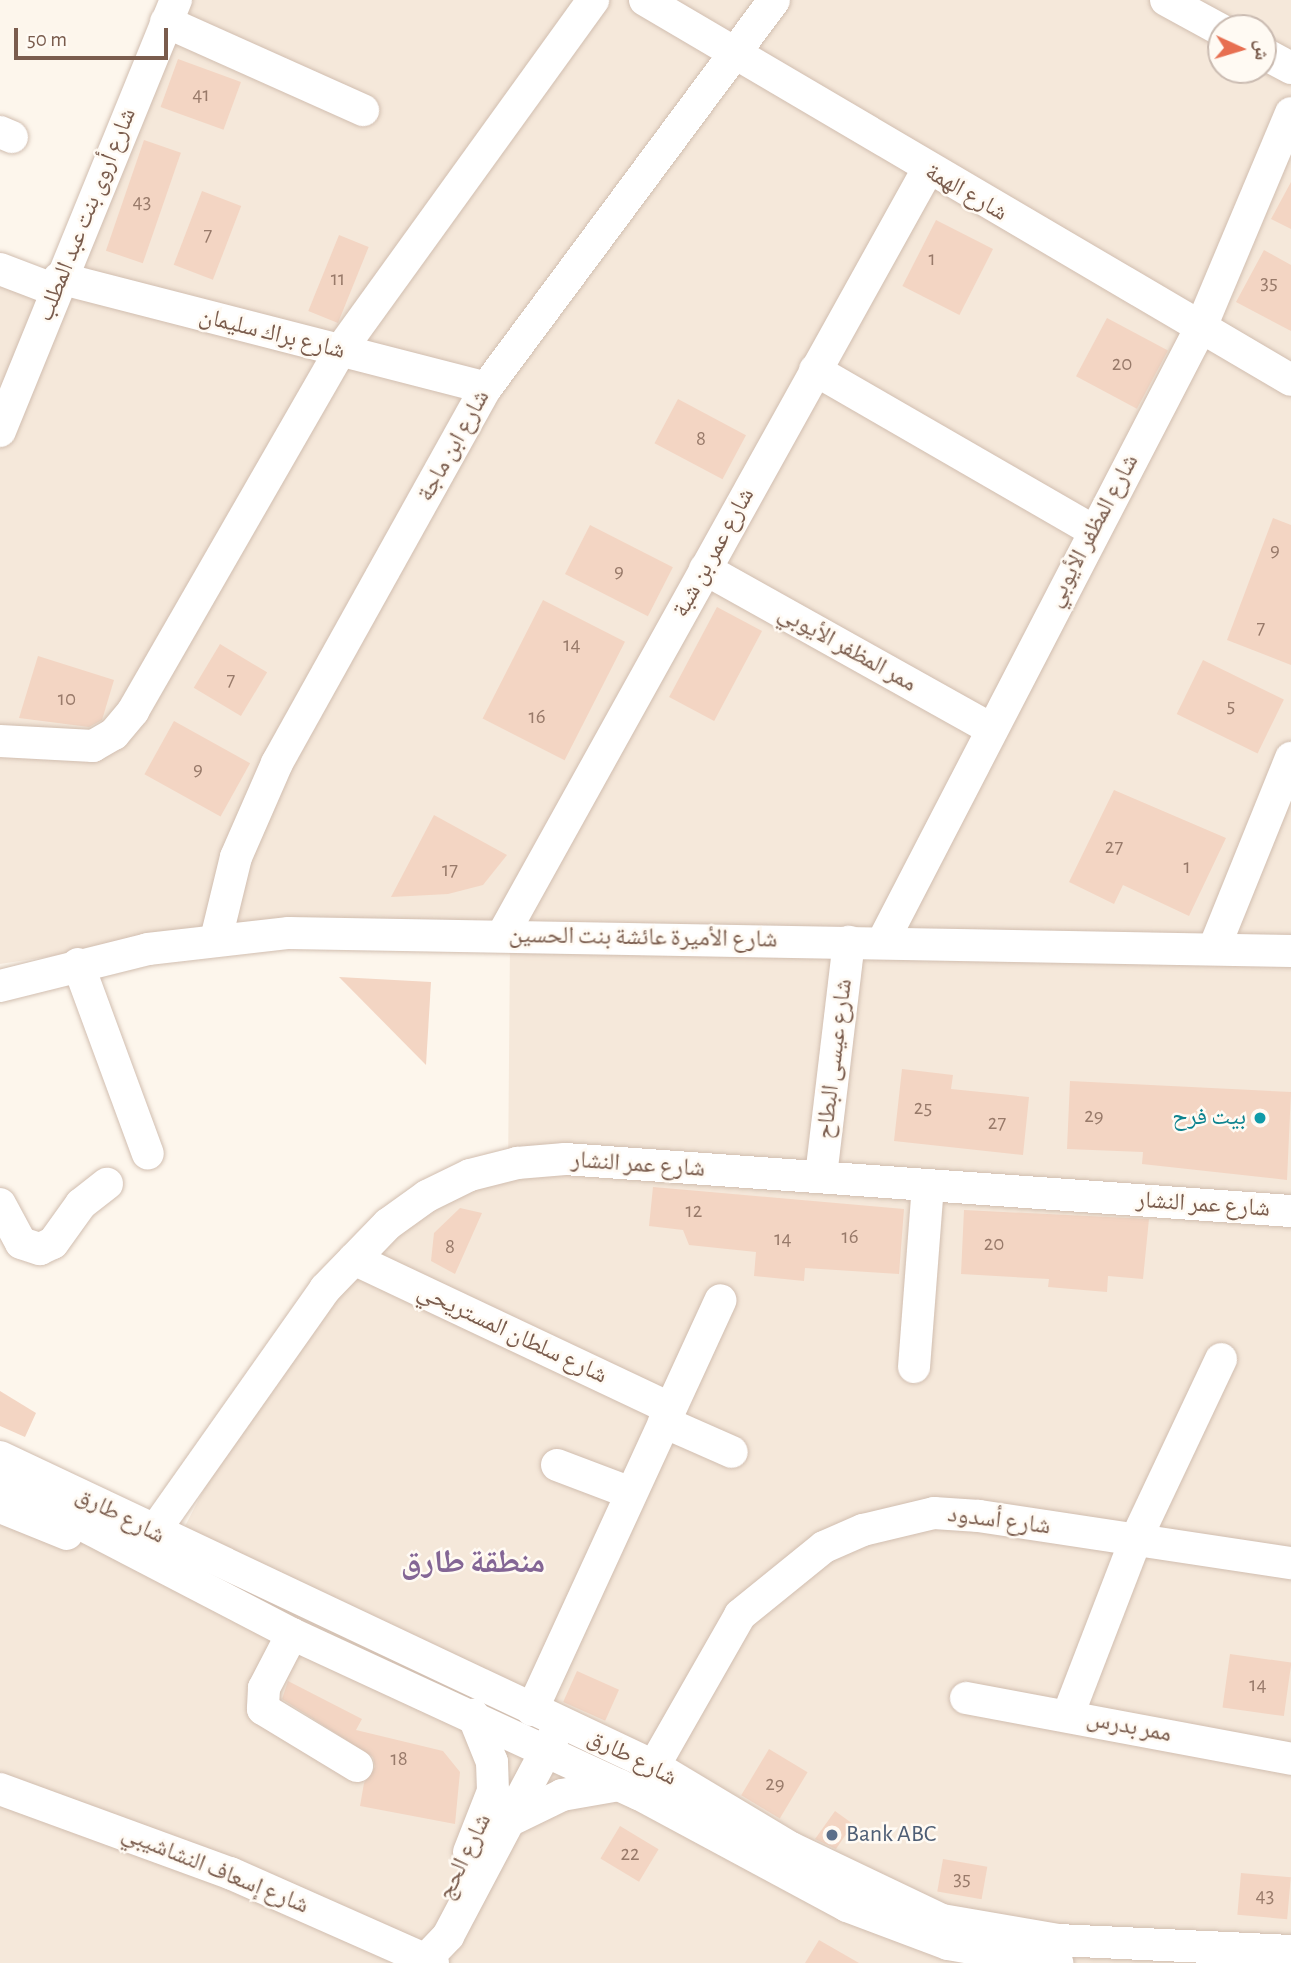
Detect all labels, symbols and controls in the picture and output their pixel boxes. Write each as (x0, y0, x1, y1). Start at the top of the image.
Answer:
scale bar (18, 14, 172, 58)
north arrow (1207, 14, 1277, 84)
text: 50 m (27, 29, 67, 50)
text: ش (1251, 40, 1272, 61)
house number: 41 (192, 82, 210, 108)
street label: شارع أروى بنت عبد المطلب (31, 104, 143, 326)
street label: شارع الهمة (920, 158, 1012, 228)
house number: 43 (133, 189, 151, 215)
house number: 7 (204, 222, 212, 248)
house number: 1 (928, 246, 936, 272)
house number: 11 (331, 266, 345, 292)
house number: 35 (1260, 270, 1278, 296)
street label: شارع براك سليمان (196, 302, 348, 366)
house number: 20 (1112, 351, 1132, 377)
street label: شارع ابن ماجة (412, 385, 496, 507)
house number: 8 (696, 426, 706, 452)
street label: شارع المظفر الأيوبي (1041, 450, 1145, 612)
street label: شارع عمر بن شبة (667, 483, 761, 623)
house number: 9 (1270, 537, 1280, 563)
house number: 9 (614, 558, 624, 584)
street label: ممر المظفر الأيوبي (773, 599, 921, 699)
house number: 7 (1257, 615, 1265, 641)
house number: 14 (563, 632, 581, 658)
house number: 7 (227, 667, 235, 693)
house number: 10 (58, 686, 76, 712)
house number: 5 (1227, 693, 1235, 719)
house number: 16 (528, 704, 546, 730)
house number: 9 (193, 756, 203, 782)
house number: 27 (1105, 834, 1123, 860)
house number: 1 (1183, 854, 1191, 880)
house number: 17 (442, 857, 458, 883)
street label: شارع الأميرة عائشة بنت الحسين (508, 921, 778, 955)
street label: شارع عيسى البطاح (811, 977, 859, 1141)
house number: 25 (914, 1095, 932, 1121)
house number: 29 (1084, 1103, 1104, 1129)
place label: بيت فرح (1172, 1104, 1246, 1132)
house number: 27 (988, 1110, 1006, 1136)
marker: بيت فرح (1252, 1110, 1268, 1126)
street label: شارع عمر النشار (570, 1146, 706, 1184)
street label: شارع عمر النشار (1135, 1186, 1271, 1224)
house number: 12 (686, 1198, 702, 1224)
house number: 16 (841, 1224, 859, 1250)
house number: 14 (774, 1226, 792, 1252)
house number: 20 (984, 1231, 1004, 1257)
house number: 8 (445, 1234, 455, 1260)
street label: شارع سلطان المستريحي (413, 1277, 611, 1391)
street label: شارع طارق (71, 1481, 169, 1551)
street label: شارع أسدود (946, 1500, 1052, 1542)
district label: منطقة طارق (401, 1543, 545, 1581)
house number: 14 (1249, 1672, 1267, 1698)
street label: ممر بدرس (1084, 1705, 1174, 1749)
street label: شارع طارق (583, 1723, 681, 1793)
house number: 18 (390, 1746, 408, 1772)
house number: 29 (765, 1771, 785, 1797)
street label: شارع الحج (432, 1809, 498, 1905)
street label: شارع إسعاف النشاشيبي (117, 1819, 313, 1921)
place label: Bank ABC (846, 1821, 936, 1849)
marker: Bank ABC (824, 1827, 840, 1843)
house number: 22 (620, 1841, 640, 1867)
house number: 35 (953, 1866, 971, 1892)
house number: 43 (1256, 1883, 1274, 1909)

